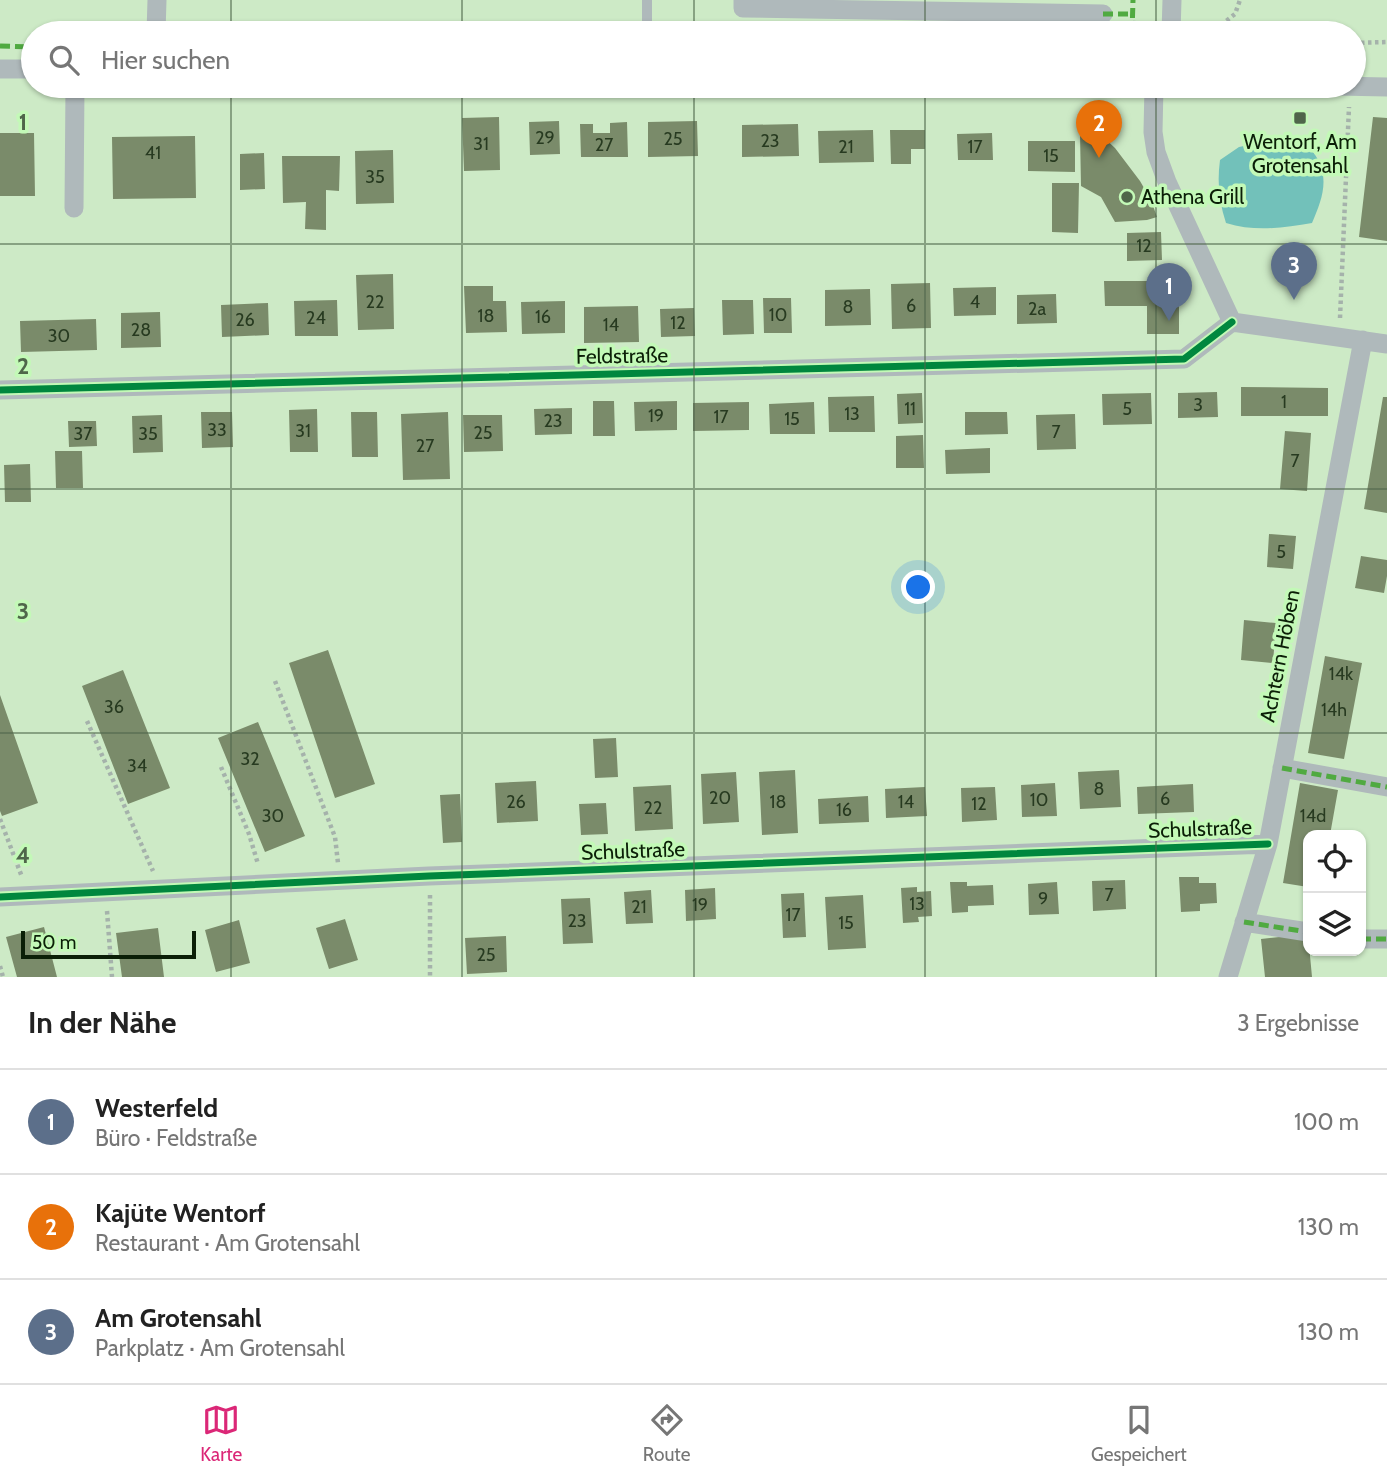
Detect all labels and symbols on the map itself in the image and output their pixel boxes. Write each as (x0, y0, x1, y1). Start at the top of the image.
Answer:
pin: 2 (1076, 100, 1122, 158)
text: 1 (19, 108, 27, 136)
marker: Wentorf, Am Grotensahl (1292, 110, 1308, 126)
house number: 29 (535, 127, 555, 149)
house number: 25 (663, 128, 683, 150)
place label: Wentorf, Am Grotensahl (1243, 129, 1357, 178)
house number: 23 (760, 130, 780, 152)
house number: 31 (473, 133, 489, 155)
house number: 27 (595, 134, 613, 156)
house number: 21 (838, 136, 854, 158)
house number: 17 (968, 136, 982, 158)
house number: 41 (145, 142, 161, 164)
house number: 15 (1043, 145, 1059, 167)
house number: 35 (365, 166, 385, 188)
place label: Athena Grill (1141, 184, 1244, 209)
marker: Athena Grill (1119, 189, 1135, 205)
house number: 12 (1136, 235, 1152, 257)
pin: 3 (1271, 242, 1317, 300)
pin: 1 (1146, 263, 1192, 321)
house number: 22 (366, 291, 384, 313)
house number: 4 (970, 291, 980, 313)
house number: 6 (906, 295, 916, 317)
house number: 8 (843, 296, 853, 318)
house number: 2a (1028, 298, 1046, 320)
house number: 10 (769, 304, 787, 326)
house number: 18 (478, 305, 494, 327)
house number: 16 (535, 306, 551, 328)
house number: 24 (306, 307, 326, 329)
house number: 26 (235, 309, 255, 331)
house number: 12 (670, 312, 686, 334)
house number: 14 (603, 314, 619, 336)
house number: 28 (131, 319, 151, 341)
house number: 30 (48, 325, 70, 347)
street label: Feldstraße (576, 342, 669, 369)
text: 2 (17, 352, 29, 380)
house number: 1 (1281, 391, 1287, 413)
house number: 3 (1193, 394, 1203, 416)
house number: 11 (904, 398, 916, 420)
house number: 5 (1122, 398, 1132, 420)
house number: 13 (844, 403, 860, 425)
house number: 19 (648, 405, 664, 427)
house number: 17 (714, 406, 728, 428)
house number: 15 (784, 408, 800, 430)
house number: 23 (543, 410, 563, 432)
house number: 33 (207, 419, 227, 441)
house number: 31 (295, 420, 311, 442)
house number: 7 (1051, 421, 1061, 443)
house number: 25 (473, 422, 493, 444)
house number: 37 (74, 423, 92, 445)
house number: 35 (138, 423, 158, 445)
house number: 27 (416, 435, 434, 457)
house number: 7 (1290, 450, 1300, 472)
house number: 5 (1276, 541, 1286, 563)
your location (901, 570, 935, 604)
street label: Achtern Höben (1254, 587, 1305, 724)
text: 3 (17, 597, 29, 625)
house number: 14k (1329, 663, 1354, 685)
house number: 36 (104, 696, 124, 718)
house number: 14h (1321, 699, 1347, 721)
house number: 32 (240, 748, 260, 770)
house number: 34 (127, 755, 147, 777)
house number: 8 (1094, 778, 1104, 800)
house number: 20 (709, 787, 731, 809)
house number: 6 (1160, 788, 1170, 810)
house number: 10 (1030, 789, 1048, 811)
house number: 26 (506, 791, 526, 813)
house number: 18 (770, 791, 786, 813)
house number: 14 (898, 791, 914, 813)
house number: 12 (971, 793, 987, 815)
house number: 22 (644, 797, 662, 819)
house number: 16 (836, 799, 852, 821)
house number: 30 (262, 805, 284, 827)
house number: 14d (1300, 805, 1326, 827)
street label: Schulstraße (1147, 814, 1253, 843)
street label: Schulstraße (580, 836, 686, 865)
text: 4 (16, 841, 30, 869)
house number: 7 (1104, 884, 1114, 906)
house number: 9 (1038, 888, 1048, 910)
house number: 13 (909, 893, 925, 915)
house number: 19 (692, 894, 708, 916)
house number: 21 (631, 896, 647, 918)
house number: 17 (786, 904, 800, 926)
house number: 23 (567, 910, 587, 932)
house number: 15 (838, 912, 854, 934)
scale bar (21, 928, 196, 960)
house number: 25 (476, 944, 496, 966)

